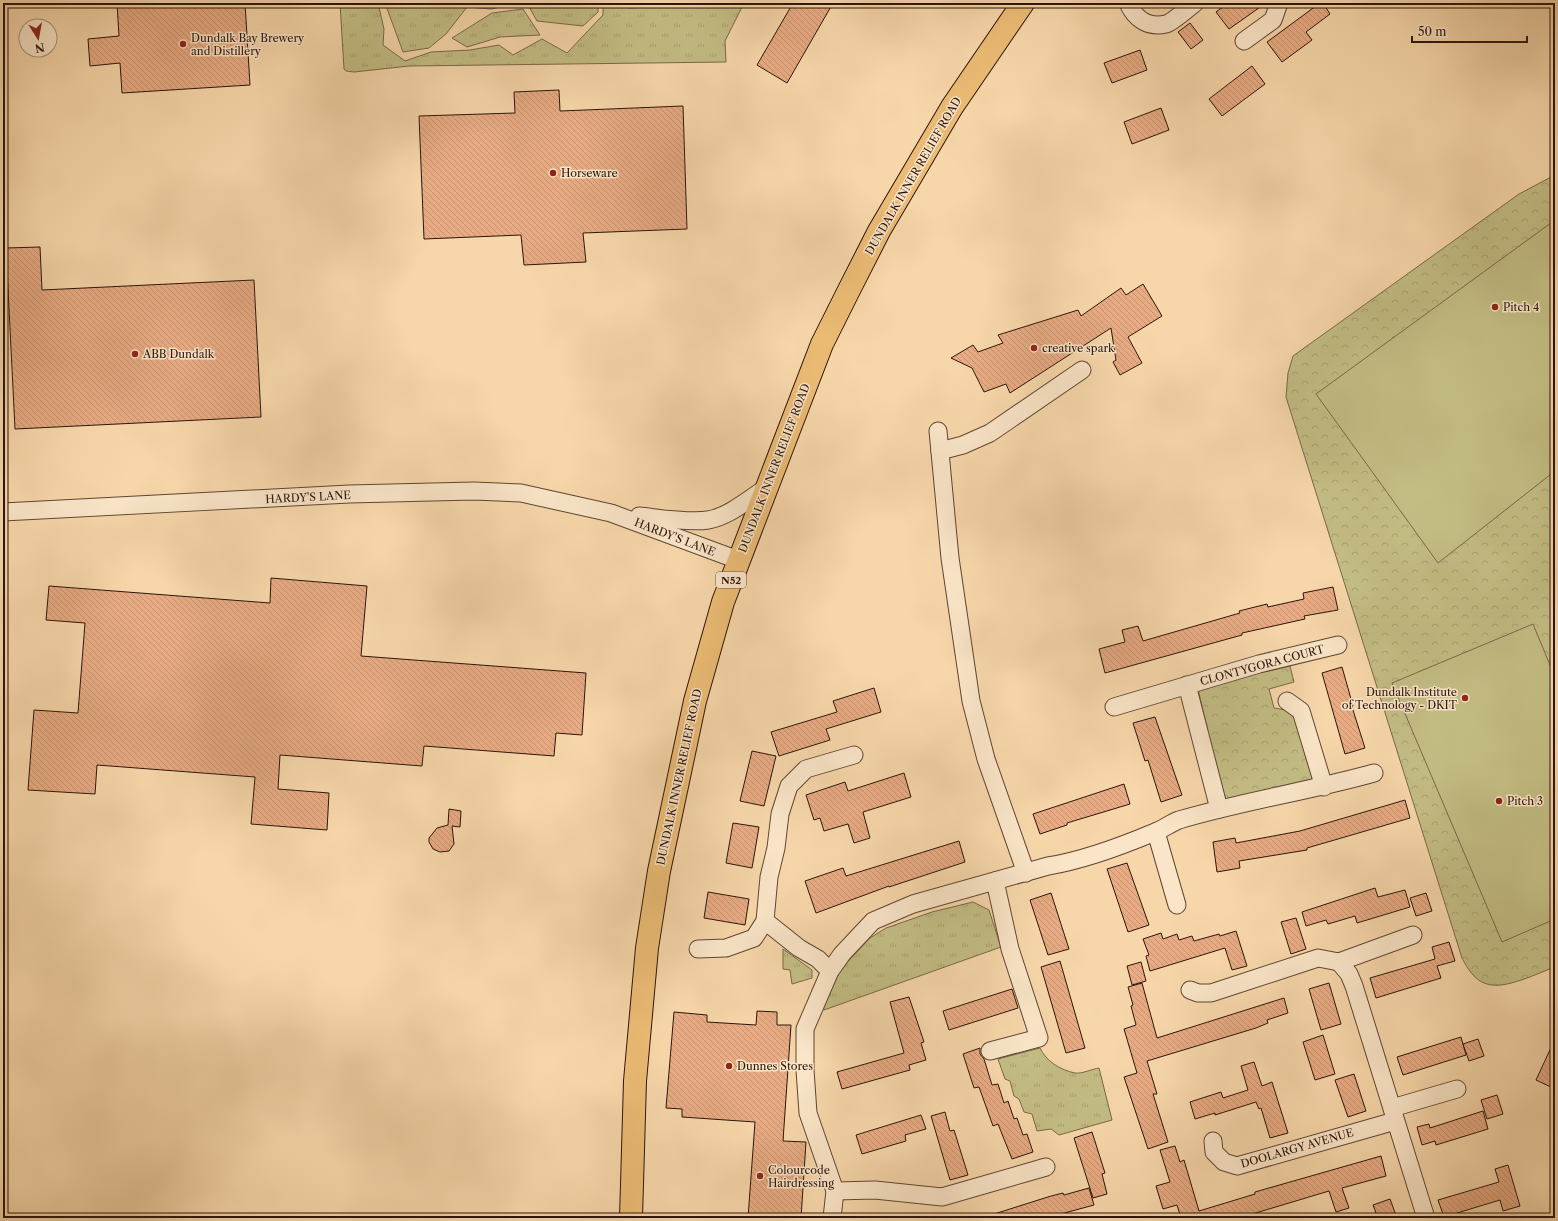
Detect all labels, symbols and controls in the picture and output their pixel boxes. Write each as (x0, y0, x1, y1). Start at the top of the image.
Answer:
north arrow (18, 18, 58, 58)
scale bar (1412, 18, 1527, 44)
text: 50 m (1418, 24, 1447, 39)
place label: Dundalk Bay Brewery and Distillery (191, 31, 305, 58)
marker: Dundalk Bay Brewery and Distillery (178, 39, 188, 49)
text: N (33, 40, 46, 56)
street label: DUNDALK INNER RELIEF ROAD (862, 94, 964, 257)
place label: Horseware (561, 166, 618, 180)
marker: Horseware (548, 168, 558, 178)
place label: Pitch 4 (1503, 300, 1539, 314)
marker: Pitch 4 (1490, 302, 1500, 312)
place label: creative spark (1042, 341, 1115, 355)
marker: creative spark (1029, 343, 1039, 353)
place label: ABB Dundalk (142, 347, 215, 361)
marker: ABB Dundalk (130, 349, 140, 359)
street label: DUNDALK INNER RELIEF ROAD (735, 381, 813, 555)
street label: HARDY'S LANE (265, 488, 352, 506)
street label: HARDY'S LANE (632, 515, 718, 559)
road number: N52 (716, 572, 746, 588)
street label: CLONTYGORA COURT (1198, 641, 1326, 688)
place label: Dundalk Institute of Technology - DKIT (1342, 685, 1458, 712)
street label: DUNDALK INNER RELIEF ROAD (653, 687, 705, 866)
marker: Dundalk Institute of Technology - DKIT (1460, 693, 1470, 703)
place label: Pitch 3 (1507, 794, 1543, 808)
marker: Pitch 3 (1494, 796, 1504, 806)
place label: Dunnes Stores (737, 1059, 813, 1073)
marker: Dunnes Stores (724, 1061, 734, 1071)
street label: DOOLARGY AVENUE (1239, 1125, 1356, 1171)
place label: Colourcode Hairdressing (768, 1163, 834, 1190)
marker: Colourcode Hairdressing (755, 1171, 765, 1181)

